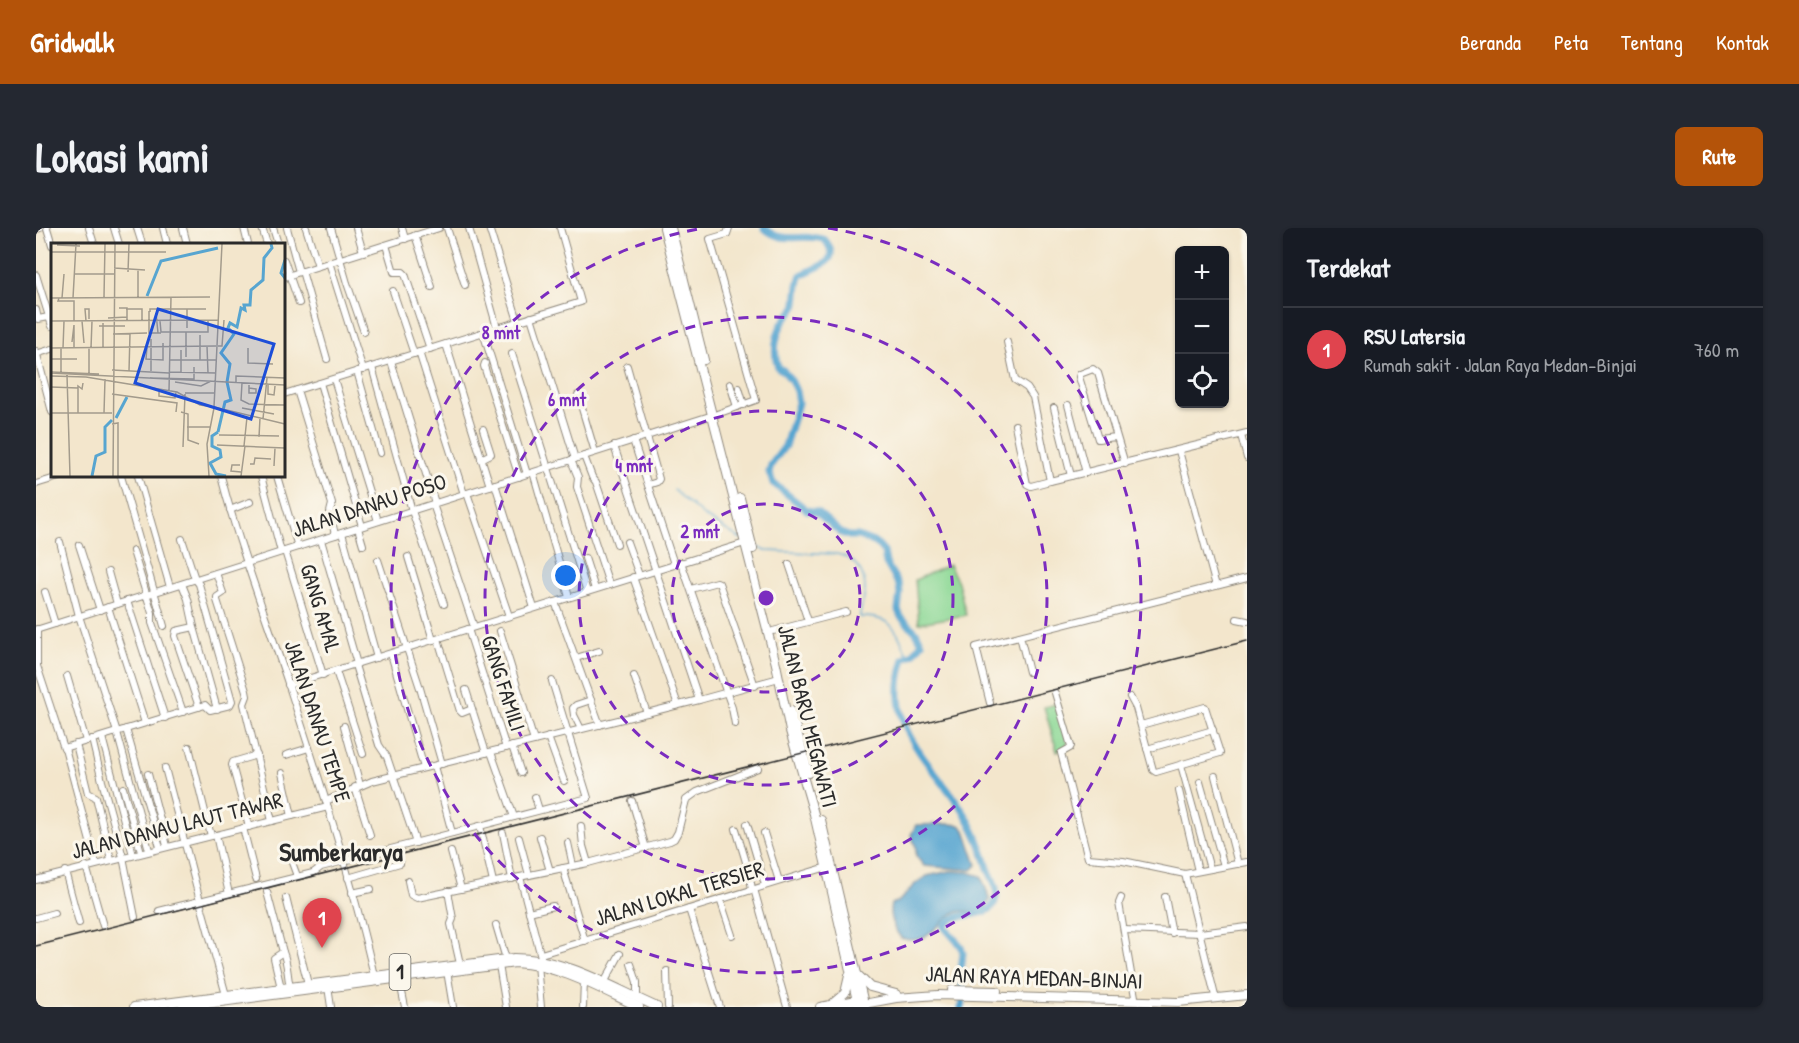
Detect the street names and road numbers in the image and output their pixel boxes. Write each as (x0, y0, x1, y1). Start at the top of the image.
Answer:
street label: JALAN DANAU POSO (288, 466, 450, 544)
street label: GANG AMAL (293, 560, 349, 656)
street label: JALAN BARU MEGAWATI (771, 621, 845, 811)
street label: GANG FAMILI (474, 631, 534, 735)
street label: JALAN DANAU TEMPE (278, 636, 358, 806)
street label: JALAN DANAU LAUT TAWAR (68, 784, 286, 866)
street label: JALAN LOKAL TERSIER (591, 853, 767, 933)
road number: 1 (390, 954, 410, 990)
street label: JALAN RAYA MEDAN-BINJAI (925, 958, 1143, 996)

